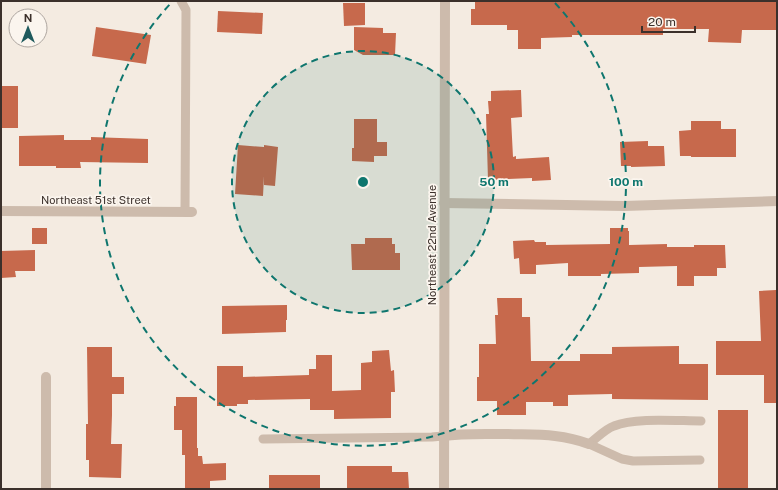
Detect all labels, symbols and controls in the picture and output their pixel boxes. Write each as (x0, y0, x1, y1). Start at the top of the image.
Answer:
north arrow (8, 8, 48, 48)
scale bar (642, 8, 695, 34)
text: N (24, 12, 32, 24)
text: 20 m (648, 15, 676, 29)
centre of rings (356, 175, 370, 189)
text: 50 m (479, 175, 509, 189)
text: 100 m (609, 175, 643, 189)
street label: Northeast 22nd Avenue (426, 185, 438, 305)
street label: Northeast 51st Street (41, 194, 151, 206)

